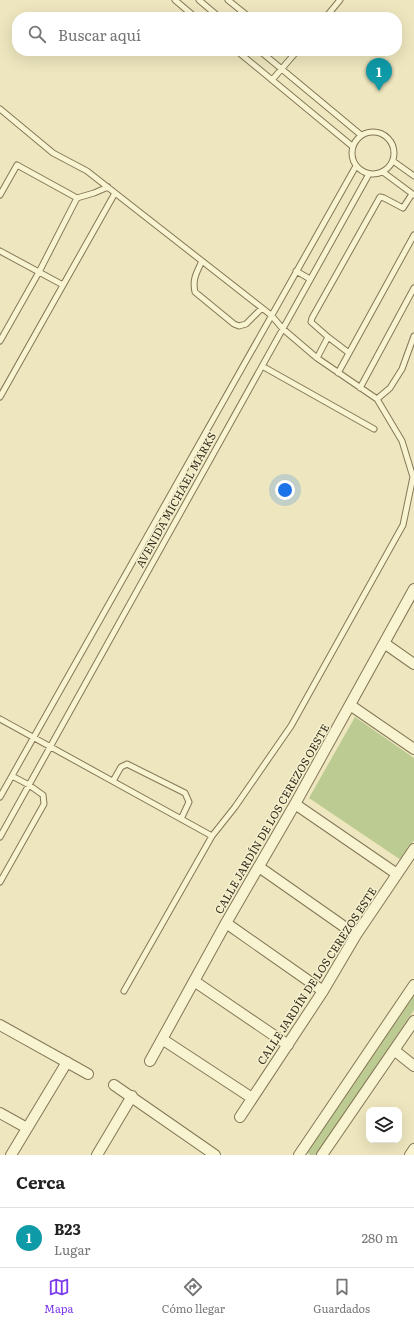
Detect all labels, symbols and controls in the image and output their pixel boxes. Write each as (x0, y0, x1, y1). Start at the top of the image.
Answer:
search box (12, 12, 402, 56)
icon: search (26, 23, 48, 45)
text: Buscar aquí (58, 23, 141, 46)
pin: 1 (366, 58, 392, 91)
street label: AVENIDA MICHAEL MARKS (131, 429, 219, 570)
your location (275, 480, 295, 500)
street label: CALLE JARDÍN DE LOS CEREZOS OESTE (210, 721, 332, 916)
street label: CALLE JARDÍN DE LOS CEREZOS ESTE (253, 884, 380, 1067)
map controls (366, 1107, 402, 1143)
button: layers (366, 1107, 402, 1143)
text: Cerca (16, 1169, 65, 1194)
text: B23 (54, 1217, 81, 1240)
text: 1 (26, 1228, 32, 1247)
text: 280 m (362, 1228, 398, 1247)
text: Lugar (54, 1240, 90, 1259)
tab: Mapa (44, 1276, 73, 1316)
tab: Cómo llegar (162, 1276, 225, 1316)
tab: Guardados (313, 1276, 370, 1316)

